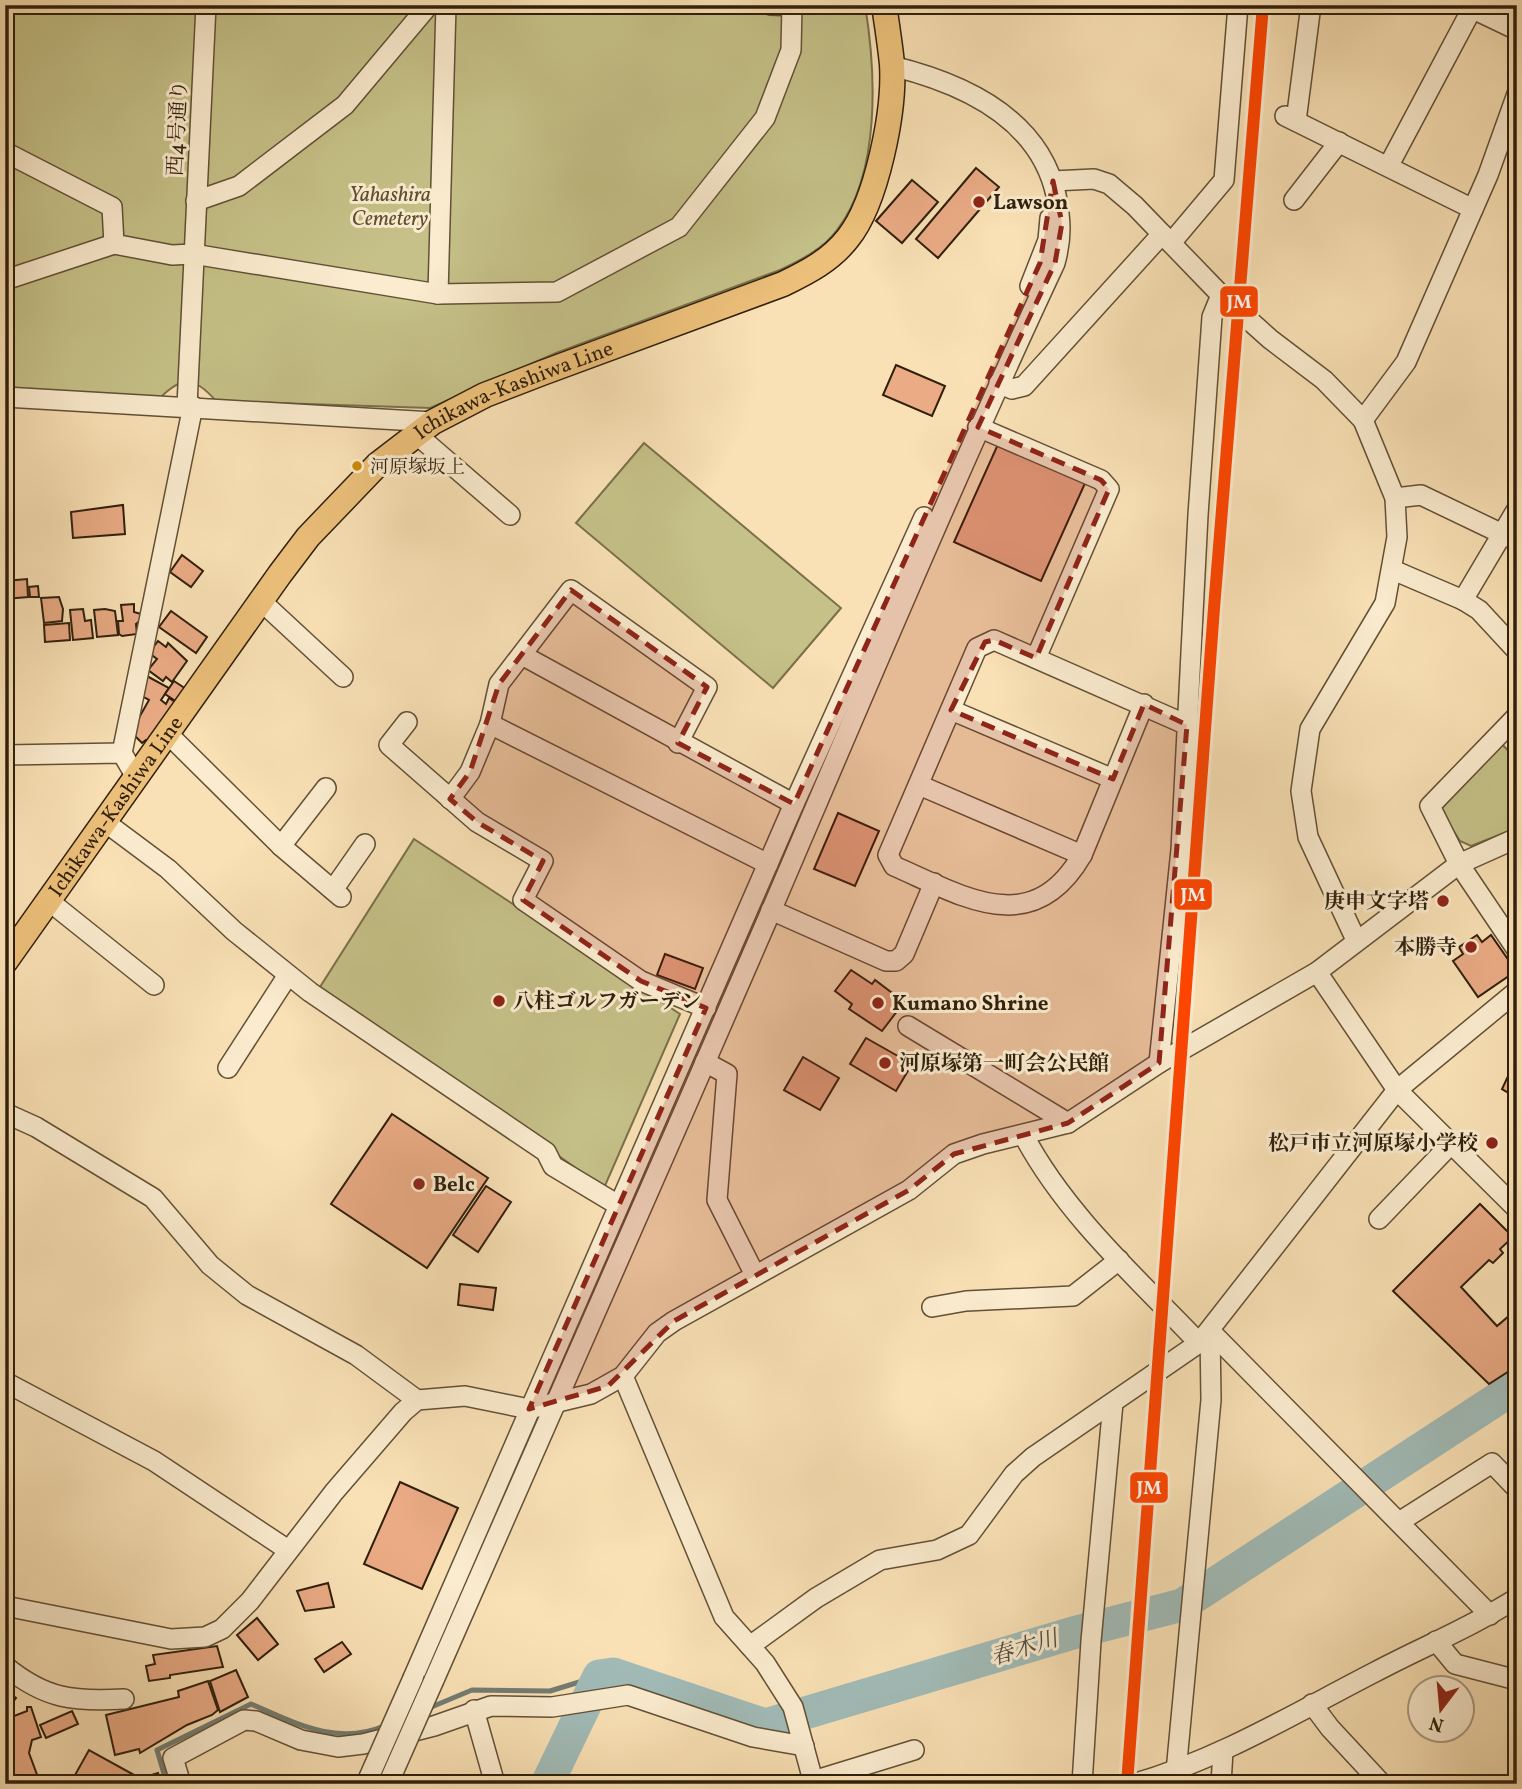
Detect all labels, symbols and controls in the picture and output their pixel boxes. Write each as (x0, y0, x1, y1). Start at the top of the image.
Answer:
street label: 西4号通り (161, 79, 196, 177)
park label: Yahashira Cemetery (349, 181, 431, 234)
place label: Lawson (993, 189, 1069, 218)
marker: Lawson (971, 194, 987, 210)
line badge: JM (1219, 285, 1259, 318)
text: JM (1225, 290, 1252, 316)
street label: Ichikawa-Kashiwa Line (408, 335, 618, 448)
place label: 河原塚坂上 (370, 455, 465, 481)
marker: 河原塚坂上 (350, 459, 364, 473)
street label: Ichikawa-Kashiwa Line (43, 711, 191, 903)
line badge: JM (1173, 878, 1213, 911)
text: JM (1179, 883, 1206, 909)
place label: 庚申文字塔 (1324, 888, 1429, 917)
marker: 庚申文字塔 (1435, 893, 1451, 909)
place label: 本勝寺 (1394, 934, 1457, 963)
marker: 本勝寺 (1463, 939, 1479, 955)
place label: 八柱ゴルフガーデン (513, 988, 701, 1017)
place label: Kumano Shrine (892, 990, 1049, 1019)
marker: 八柱ゴルフガーデン (491, 993, 507, 1009)
marker: Kumano Shrine (870, 995, 886, 1011)
place label: 河原塚第一町会公民館 (899, 1050, 1109, 1079)
marker: 河原塚第一町会公民館 (877, 1055, 893, 1071)
place label: 松戸市立河原塚小学校 (1268, 1130, 1478, 1159)
marker: 松戸市立河原塚小学校 (1484, 1135, 1500, 1151)
place label: Belc (433, 1171, 475, 1200)
marker: Belc (411, 1176, 427, 1192)
line badge: JM (1129, 1471, 1169, 1504)
text: JM (1135, 1476, 1162, 1502)
water label: 春木川 (987, 1623, 1065, 1674)
north arrow (1406, 1674, 1476, 1744)
text: N (1426, 1709, 1447, 1738)

